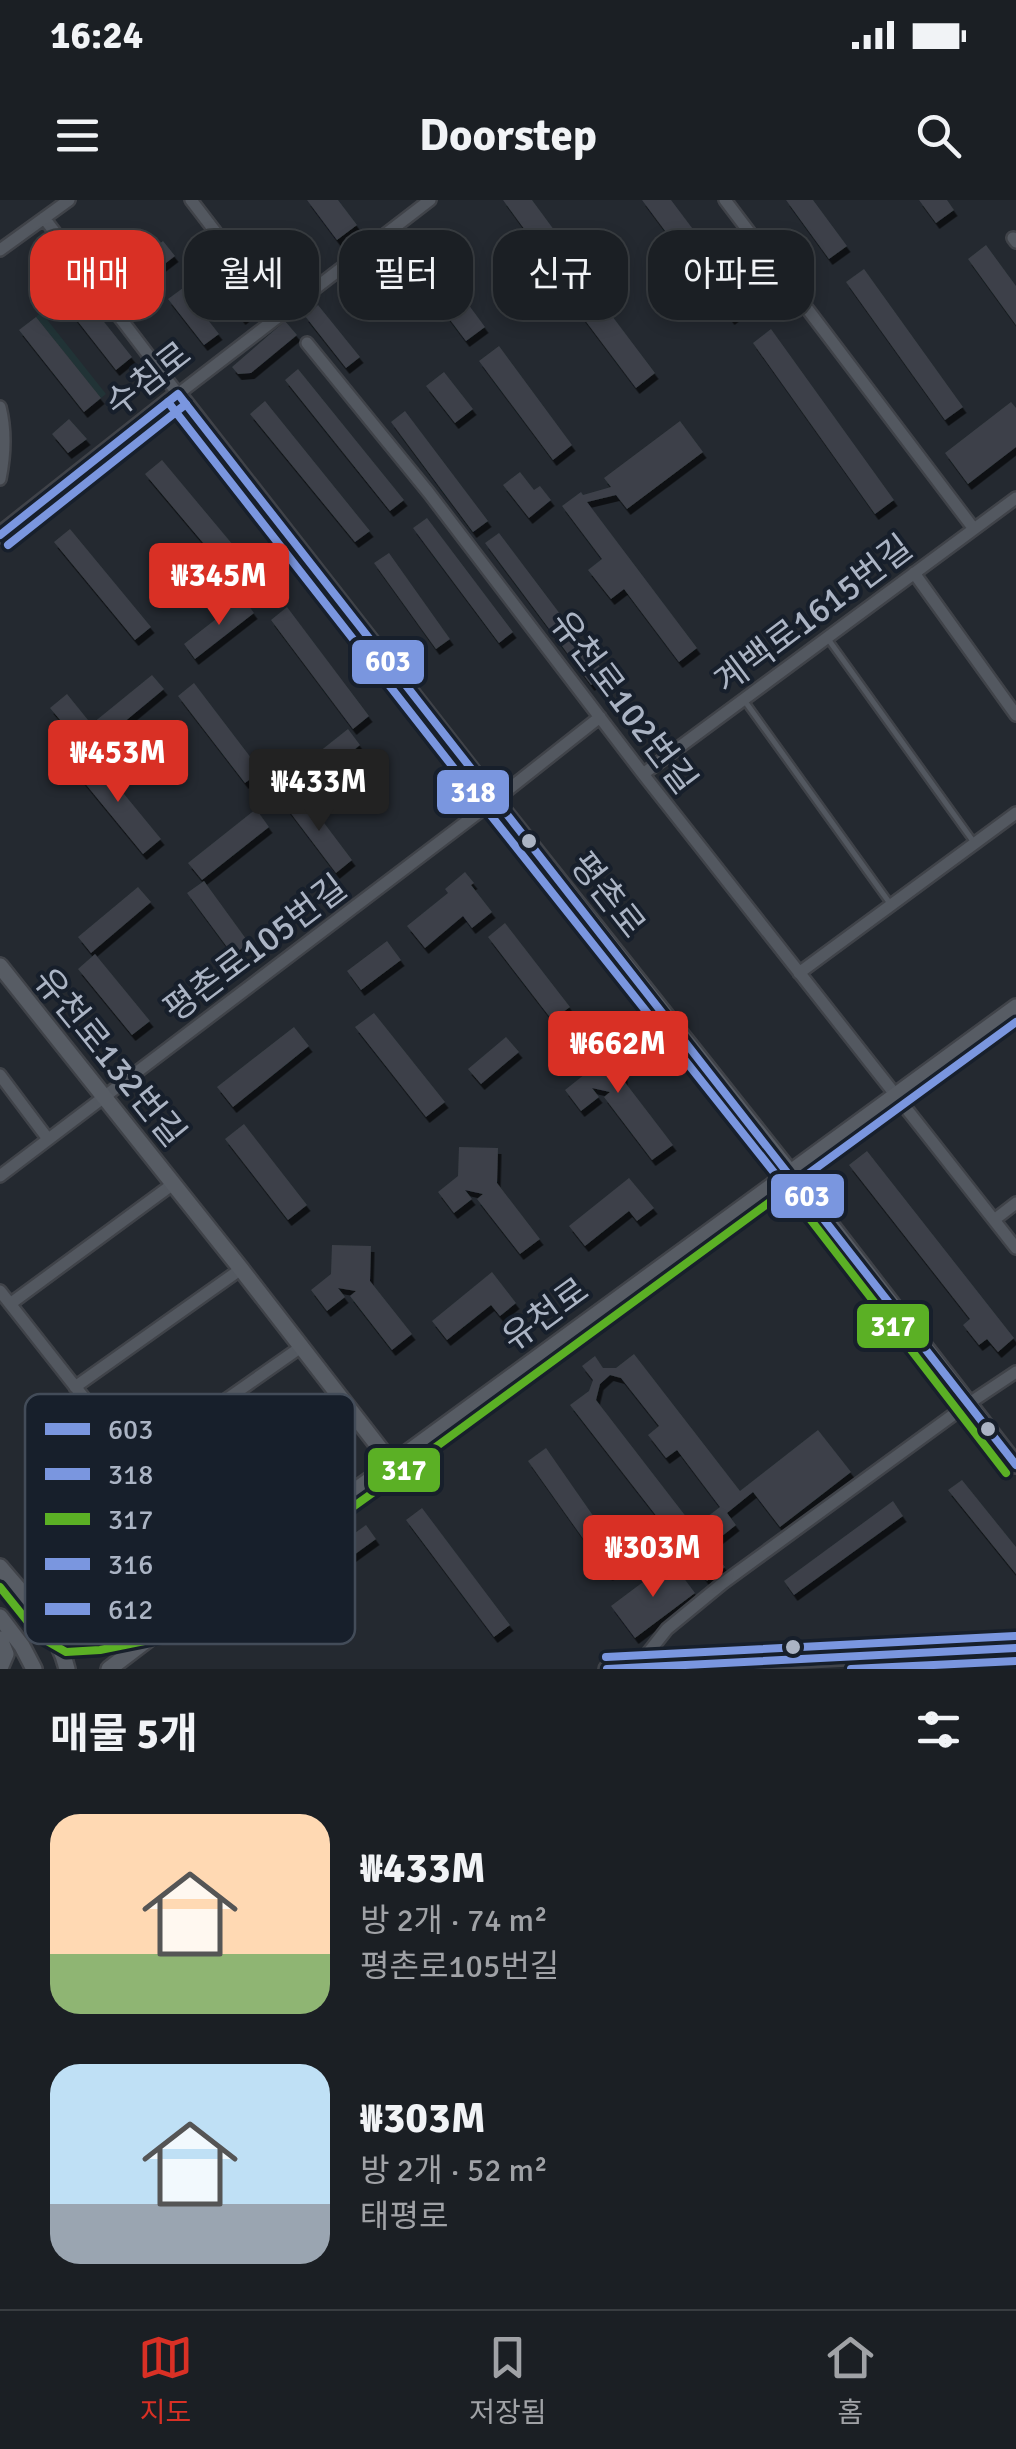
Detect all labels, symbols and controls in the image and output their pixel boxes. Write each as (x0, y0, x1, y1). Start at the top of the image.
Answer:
text: 16:24 (50, 12, 143, 59)
icon: menu (50, 108, 105, 163)
text: Doorstep (419, 108, 597, 163)
icon: search (911, 108, 966, 163)
chip: 매매 (30, 230, 164, 320)
chip: 월세 (184, 230, 319, 320)
chip: 필터 (339, 230, 473, 320)
chip: 신규 (493, 230, 628, 320)
chip: 아파트 (648, 230, 814, 320)
street label: 수침로 (97, 333, 200, 426)
street label: 계백로1615번길 (706, 526, 921, 703)
pin: ₩345M (149, 543, 289, 628)
text: ₩345M (171, 556, 267, 595)
street label: 유천로102번길 (541, 602, 706, 802)
line badge: 603 (350, 638, 426, 686)
text: 603 (365, 645, 411, 679)
pin: ₩453M (48, 720, 188, 805)
text: ₩453M (70, 733, 166, 772)
pin: ₩433M (249, 749, 389, 834)
text: ₩433M (271, 762, 367, 801)
line badge: 318 (435, 768, 511, 816)
text: 318 (450, 776, 496, 810)
unlabelled marker (519, 831, 539, 851)
street label: 평촌로 (561, 844, 654, 947)
street label: 평촌로105번길 (155, 866, 355, 1031)
street label: 유천로132번길 (24, 959, 195, 1155)
pin: ₩662M (548, 1011, 688, 1096)
text: ₩662M (570, 1024, 666, 1063)
line badge: 603 (769, 1172, 846, 1220)
text: 603 (784, 1180, 830, 1214)
street label: 유천로 (494, 1269, 597, 1360)
line badge: 317 (855, 1302, 931, 1350)
text: 317 (870, 1310, 916, 1344)
legend (25, 1394, 355, 1644)
text: 603 (108, 1413, 153, 1447)
unlabelled marker (978, 1419, 998, 1439)
line badge: 317 (366, 1446, 442, 1494)
text: 317 (381, 1454, 427, 1488)
text: 318 (108, 1458, 153, 1492)
text: 317 (108, 1503, 153, 1537)
pin: ₩303M (583, 1515, 723, 1600)
text: ₩303M (605, 1528, 701, 1567)
text: 316 (108, 1548, 153, 1582)
text: 612 (108, 1593, 153, 1627)
unlabelled marker (783, 1637, 803, 1657)
icon: filters (911, 1702, 966, 1757)
text: 매물 5개 (50, 1709, 198, 1760)
text: ₩433M (360, 1843, 486, 1894)
icon: home (130, 1854, 250, 1974)
text: 방 2개 · 74 m² (360, 1901, 548, 1940)
text: 평촌로105번길 (360, 1947, 559, 1986)
text: ₩303M (360, 2093, 486, 2144)
icon: home (130, 2104, 250, 2224)
text: 방 2개 · 52 m² (360, 2151, 548, 2190)
text: 태평로 (360, 2197, 448, 2236)
tab: 지도 (138, 2330, 193, 2430)
tab: 저장됨 (469, 2330, 547, 2430)
tab: 홈 (823, 2330, 878, 2430)

